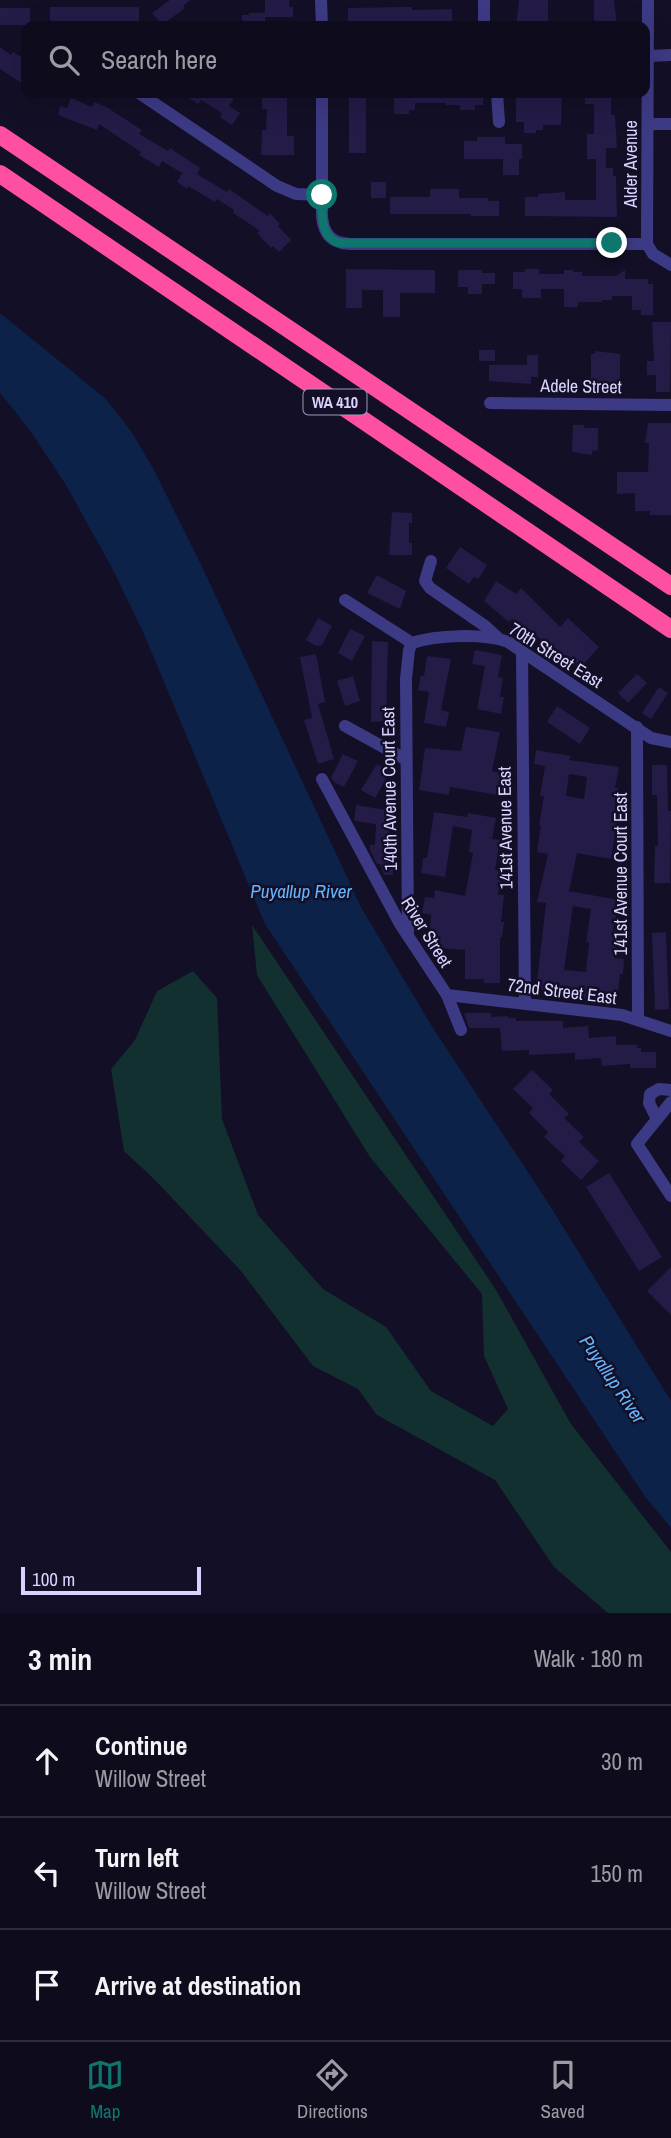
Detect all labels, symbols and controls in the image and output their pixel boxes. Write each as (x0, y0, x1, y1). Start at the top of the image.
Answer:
search box (21, 21, 650, 98)
icon: search (45, 41, 83, 79)
text: Search here (101, 42, 217, 77)
street label: Alder Avenue (618, 120, 643, 209)
route start (306, 179, 337, 210)
route end (596, 227, 627, 258)
street label: Adele Street (539, 373, 622, 399)
road number: WA 410 (304, 390, 366, 414)
street label: 70th Street East (504, 616, 608, 694)
street label: 140th Avenue Court East (375, 707, 403, 871)
street label: 141st Avenue East (491, 766, 519, 890)
street label: 141st Avenue Court East (608, 792, 633, 956)
water label: Puyallup River (250, 878, 352, 904)
street label: River Street (396, 892, 458, 972)
street label: 72nd Street East (506, 972, 618, 1010)
water label: Puyallup River (574, 1330, 653, 1429)
scale bar (21, 1564, 201, 1596)
text: 100 m (32, 1566, 75, 1592)
text: 3 min (28, 1639, 92, 1679)
text: Walk · 180 m (534, 1643, 643, 1674)
text: Continue (95, 1728, 187, 1763)
icon: ahead (28, 1742, 66, 1780)
text: 30 m (601, 1746, 643, 1777)
text: Willow Street (95, 1763, 206, 1794)
text: Turn left (95, 1840, 179, 1875)
icon: left (28, 1854, 66, 1892)
text: 150 m (591, 1858, 643, 1889)
text: Willow Street (95, 1875, 206, 1906)
icon: arrive (28, 1966, 66, 2004)
text: Arrive at destination (95, 1968, 301, 2003)
tab: Map (86, 2056, 124, 2124)
tab: Directions (297, 2056, 368, 2124)
tab: Saved (541, 2056, 585, 2124)

